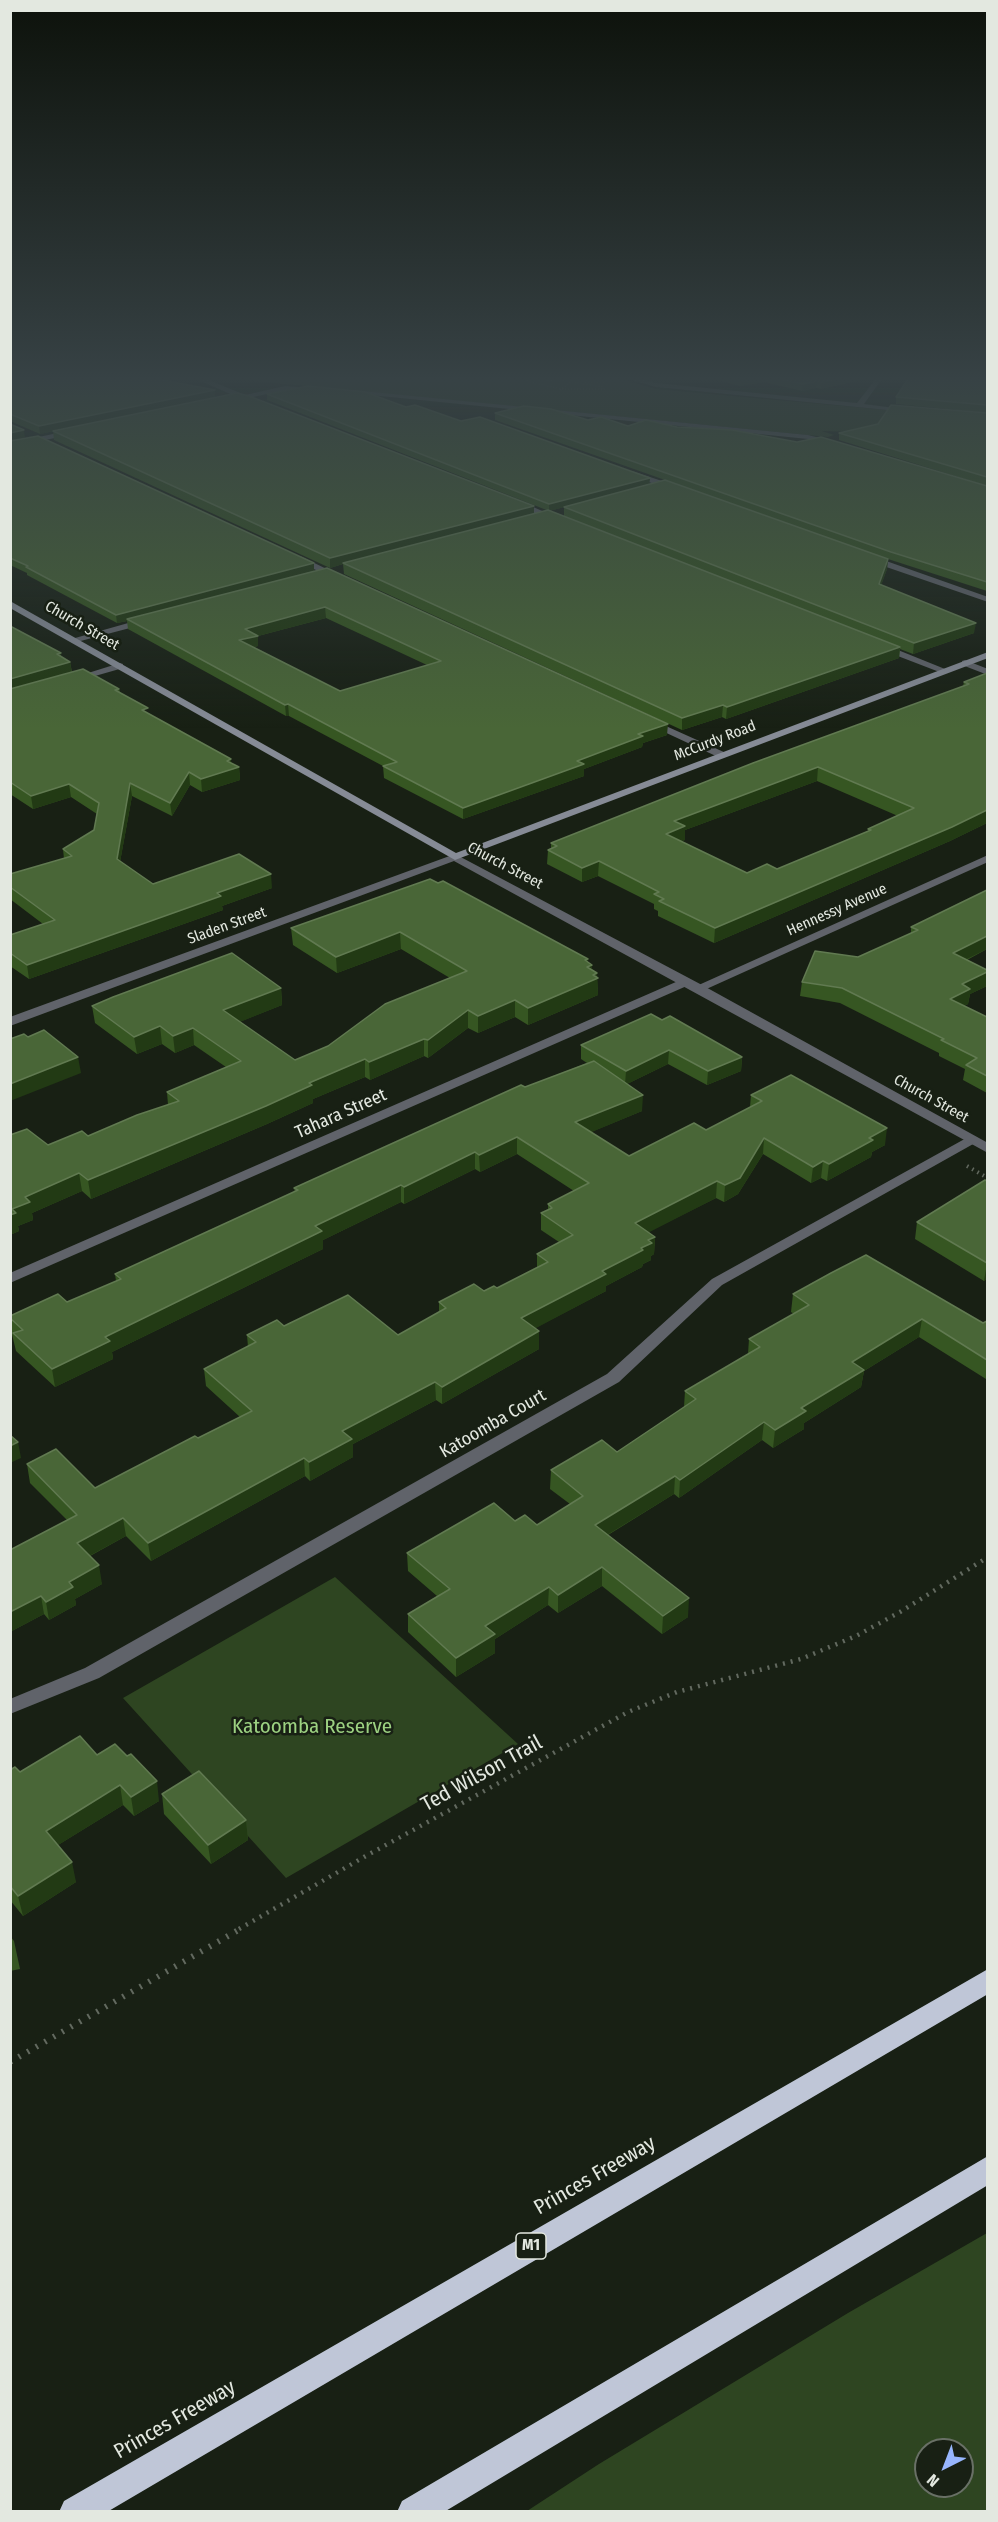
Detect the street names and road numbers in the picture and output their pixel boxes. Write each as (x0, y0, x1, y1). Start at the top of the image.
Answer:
street label: Church Street (42, 598, 122, 654)
street label: McCurdy Road (671, 717, 759, 765)
street label: Church Street (464, 839, 546, 893)
street label: Hennessy Avenue (784, 880, 890, 940)
street label: Sladen Street (185, 903, 269, 949)
street label: Church Street (890, 1071, 972, 1127)
street label: Tahara Street (292, 1084, 390, 1144)
street label: Katoomba Court (436, 1385, 550, 1463)
street label: Ted Wilson Trail (417, 1730, 547, 1818)
street label: Princes Freeway (530, 2131, 660, 2221)
road number: M1 (516, 2233, 546, 2259)
street label: Princes Freeway (110, 2375, 240, 2465)

